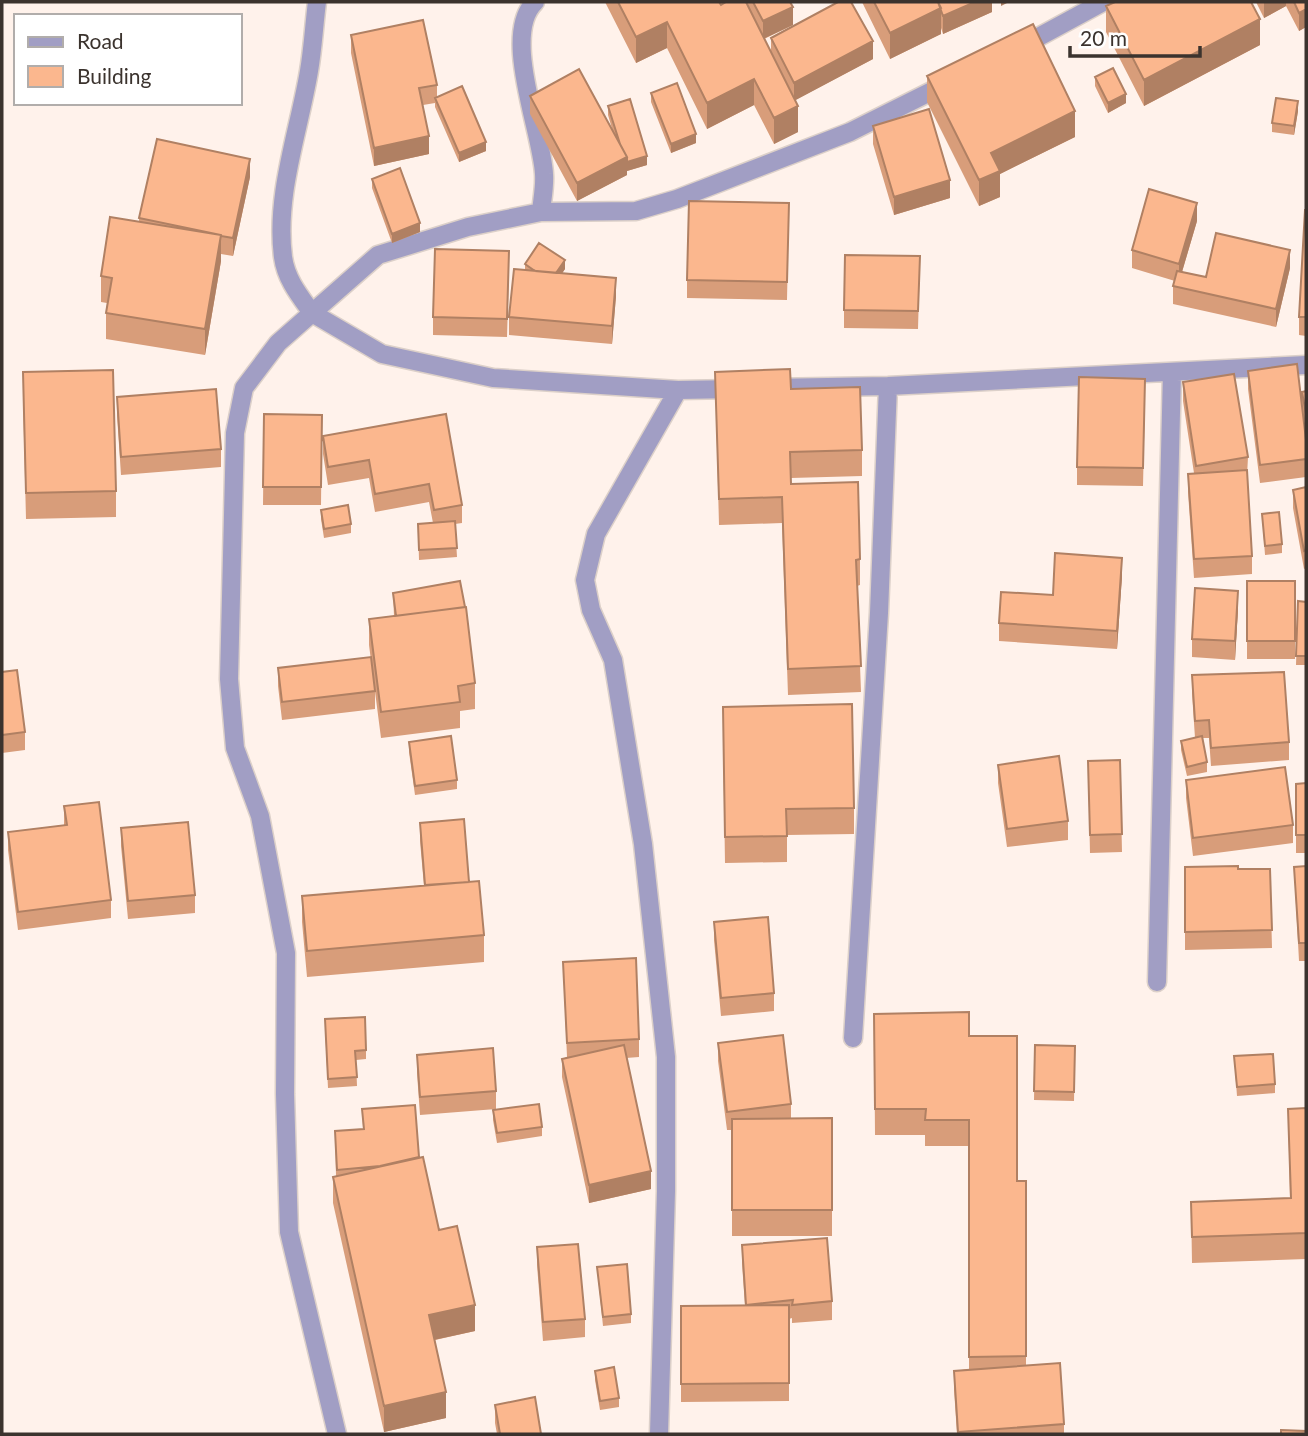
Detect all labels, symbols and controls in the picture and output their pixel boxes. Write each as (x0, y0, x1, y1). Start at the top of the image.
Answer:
legend (14, 14, 242, 105)
scale bar (1070, 14, 1200, 58)
text: 20 m (1080, 25, 1127, 50)
text: Road (77, 28, 124, 53)
text: Building (77, 63, 152, 88)

